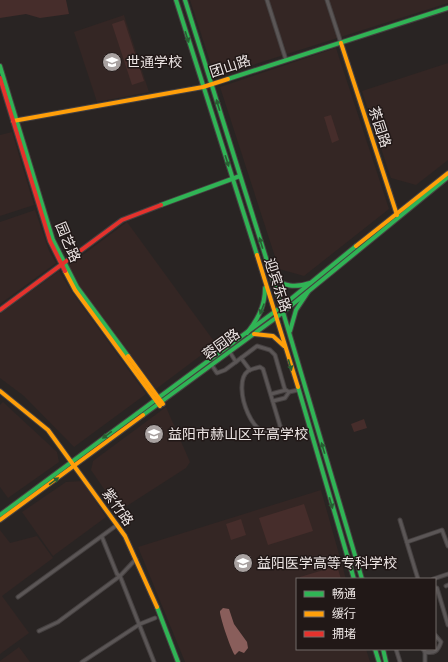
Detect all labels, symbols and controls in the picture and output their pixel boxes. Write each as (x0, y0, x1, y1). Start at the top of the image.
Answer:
one-way arrow (185, 31, 191, 43)
school or university icon: 世通学校 (101, 51, 123, 73)
street label: 团山路 (207, 51, 253, 81)
place label: 世通学校 (126, 53, 182, 71)
one-way arrow (215, 99, 221, 111)
street label: 茶园路 (365, 104, 395, 150)
one-way arrow (224, 155, 230, 167)
street label: 园艺路 (52, 219, 84, 265)
one-way arrow (258, 236, 264, 248)
street label: 迎宾东路 (261, 256, 295, 314)
one-way arrow (259, 304, 265, 315)
street label: 蓉园路 (199, 324, 243, 364)
one-way arrow (288, 359, 294, 372)
school or university icon: 益阳市赫山区平高学校 (143, 423, 165, 445)
place label: 益阳市赫山区平高学校 (168, 425, 308, 443)
one-way arrow (101, 431, 112, 440)
one-way arrow (320, 441, 326, 453)
one-way arrow (49, 477, 59, 485)
street label: 紫竹路 (99, 485, 137, 529)
one-way arrow (328, 498, 334, 510)
school or university icon: 益阳医学高等专科学校 (232, 552, 254, 574)
place label: 益阳医学高等专科学校 (257, 554, 397, 572)
legend (296, 578, 436, 650)
text: 畅通 (332, 586, 356, 601)
text: 缓行 (332, 606, 356, 621)
text: 拥堵 (332, 626, 356, 641)

